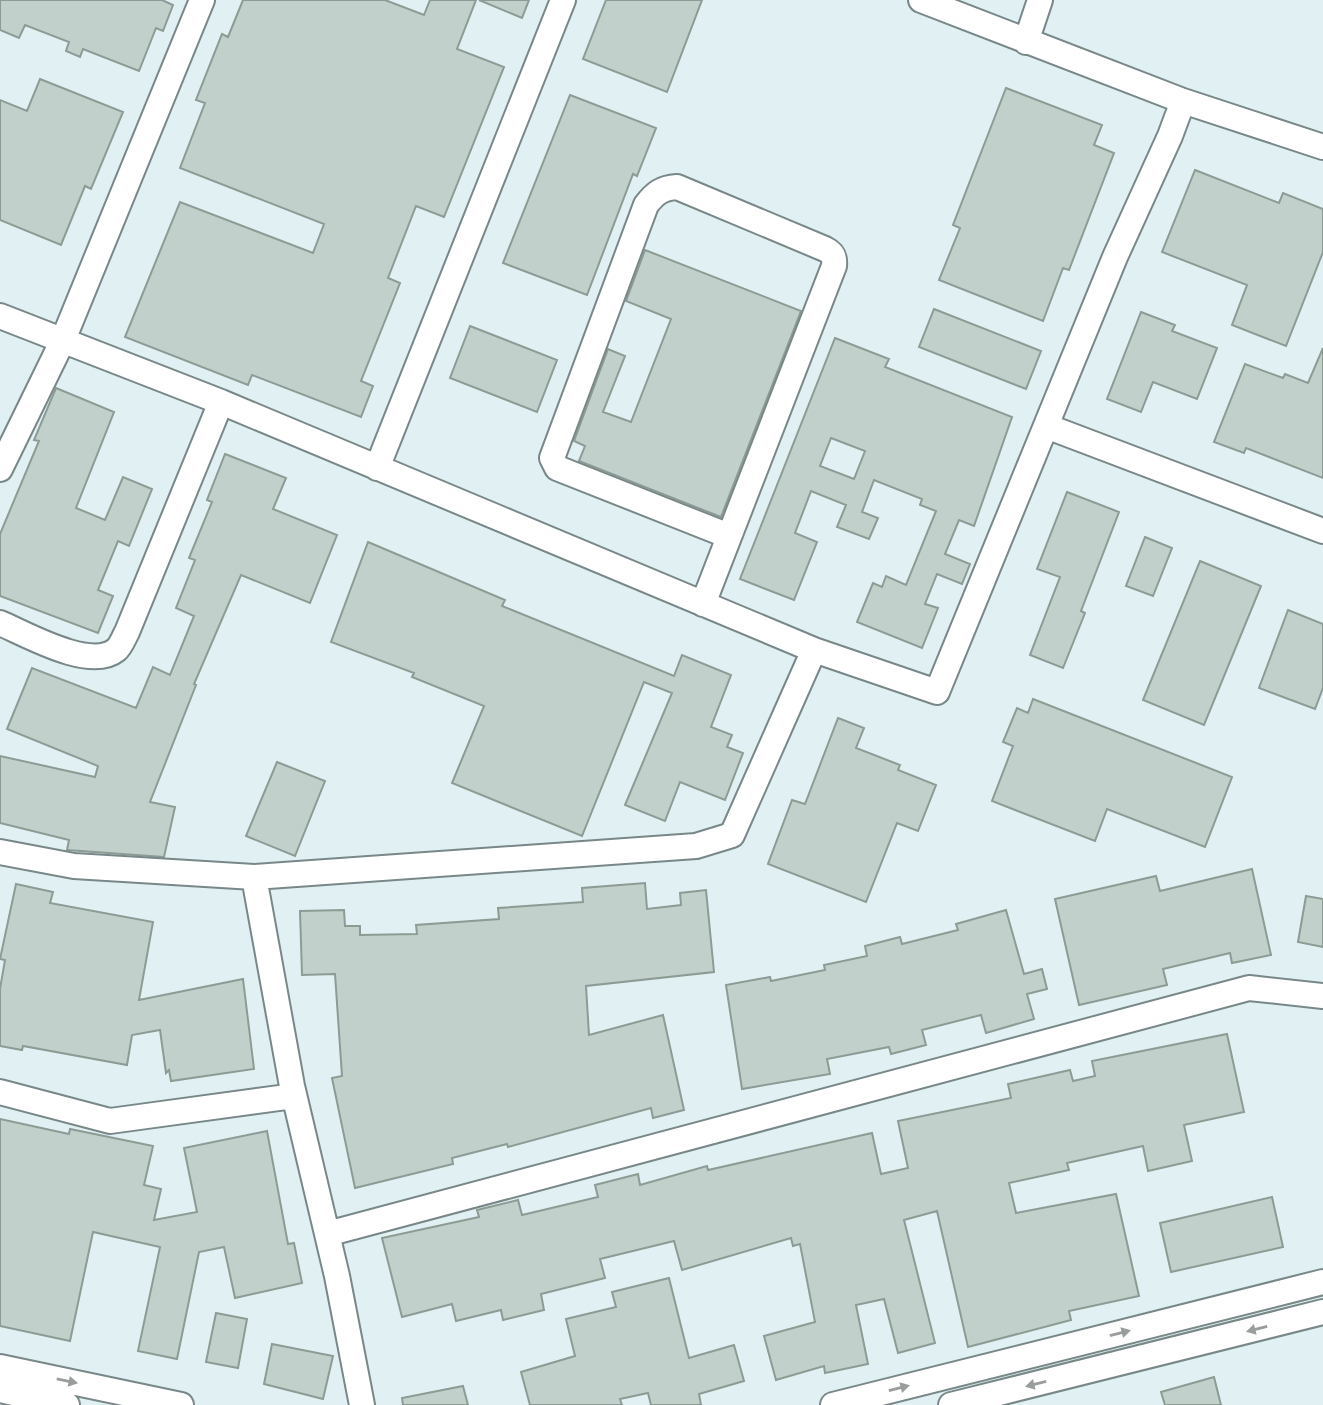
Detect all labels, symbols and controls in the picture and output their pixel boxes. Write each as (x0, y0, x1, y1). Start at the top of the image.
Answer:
one-way arrow (1246, 1324, 1268, 1335)
one-way arrow (1109, 1327, 1131, 1338)
one-way arrow (56, 1376, 78, 1387)
one-way arrow (1025, 1379, 1047, 1390)
one-way arrow (888, 1382, 910, 1393)

